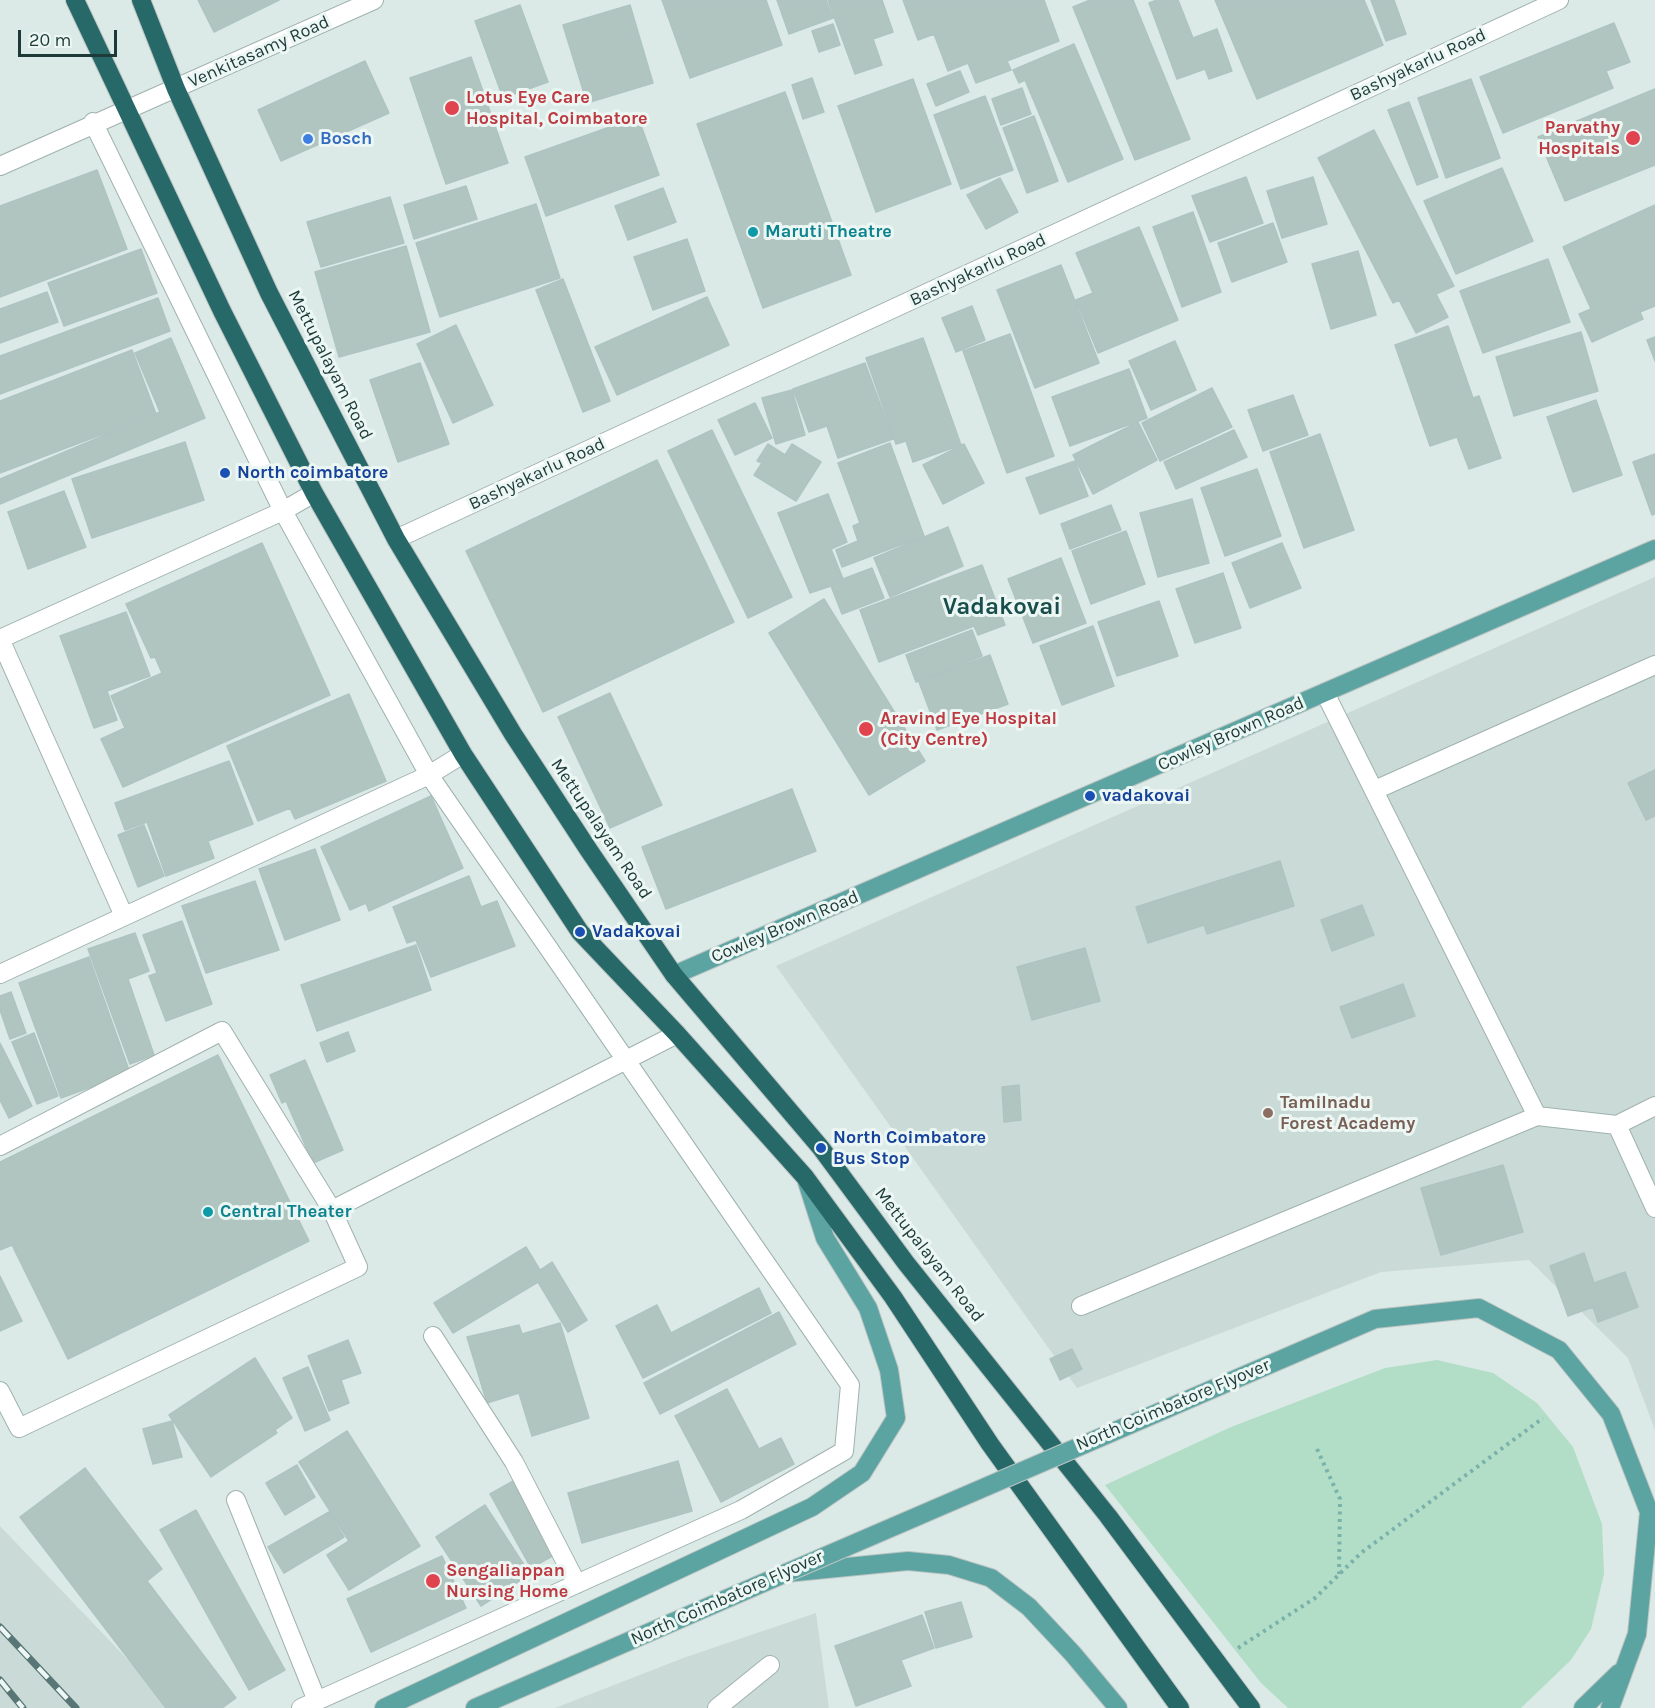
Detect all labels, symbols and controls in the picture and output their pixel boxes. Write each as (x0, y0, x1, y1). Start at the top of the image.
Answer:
street label: Venkitasamy Road (185, 11, 333, 93)
scale bar (21, 18, 120, 56)
street label: Bashyakarlu Road (1346, 24, 1490, 106)
text: 20 m (29, 29, 71, 51)
place label: Lotus Eye Care Hospital, Coimbatore (466, 87, 648, 130)
marker: Lotus Eye Care Hospital, Coimbatore (443, 99, 461, 117)
place label: Parvathy Hospitals (1538, 117, 1620, 160)
place label: Bosch (320, 128, 372, 150)
marker: Parvathy Hospitals (1624, 129, 1642, 147)
marker: Bosch (301, 132, 315, 146)
place label: Maruti Theatre (765, 221, 892, 243)
marker: Maruti Theatre (746, 225, 760, 239)
street label: Bashyakarlu Road (906, 229, 1050, 311)
street label: Mettupalayam Road (283, 287, 377, 443)
street label: Bashyakarlu Road (465, 433, 609, 515)
place label: North coimbatore (237, 462, 388, 484)
marker: North coimbatore (218, 466, 232, 480)
district label: Vadakovai (943, 593, 1061, 621)
street label: Cowley Brown Road (1154, 692, 1308, 776)
place label: Aravind Eye Hospital (City Centre) (880, 708, 1057, 750)
marker: Aravind Eye Hospital (City Centre) (857, 720, 875, 738)
street label: Mettupalayam Road (546, 755, 656, 903)
place label: vadakovai (1102, 785, 1190, 807)
marker: vadakovai (1083, 789, 1097, 803)
street label: Cowley Brown Road (708, 886, 862, 968)
place label: Vadakovai (592, 921, 681, 943)
marker: Vadakovai (573, 925, 587, 939)
place label: Tamilnadu Forest Academy (1280, 1092, 1415, 1134)
marker: Tamilnadu Forest Academy (1261, 1106, 1275, 1120)
place label: North Coimbatore Bus Stop (833, 1127, 986, 1170)
marker: North Coimbatore Bus Stop (814, 1141, 828, 1155)
street label: Mettupalayam Road (870, 1183, 988, 1327)
place label: Central Theater (220, 1201, 351, 1223)
marker: Central Theater (201, 1205, 215, 1219)
street label: North Coimbatore Flyover (1073, 1354, 1273, 1456)
street label: North Coimbatore Flyover (627, 1546, 827, 1650)
place label: Sengaliappan Nursing Home (446, 1560, 568, 1602)
marker: Sengaliappan Nursing Home (424, 1572, 442, 1590)

